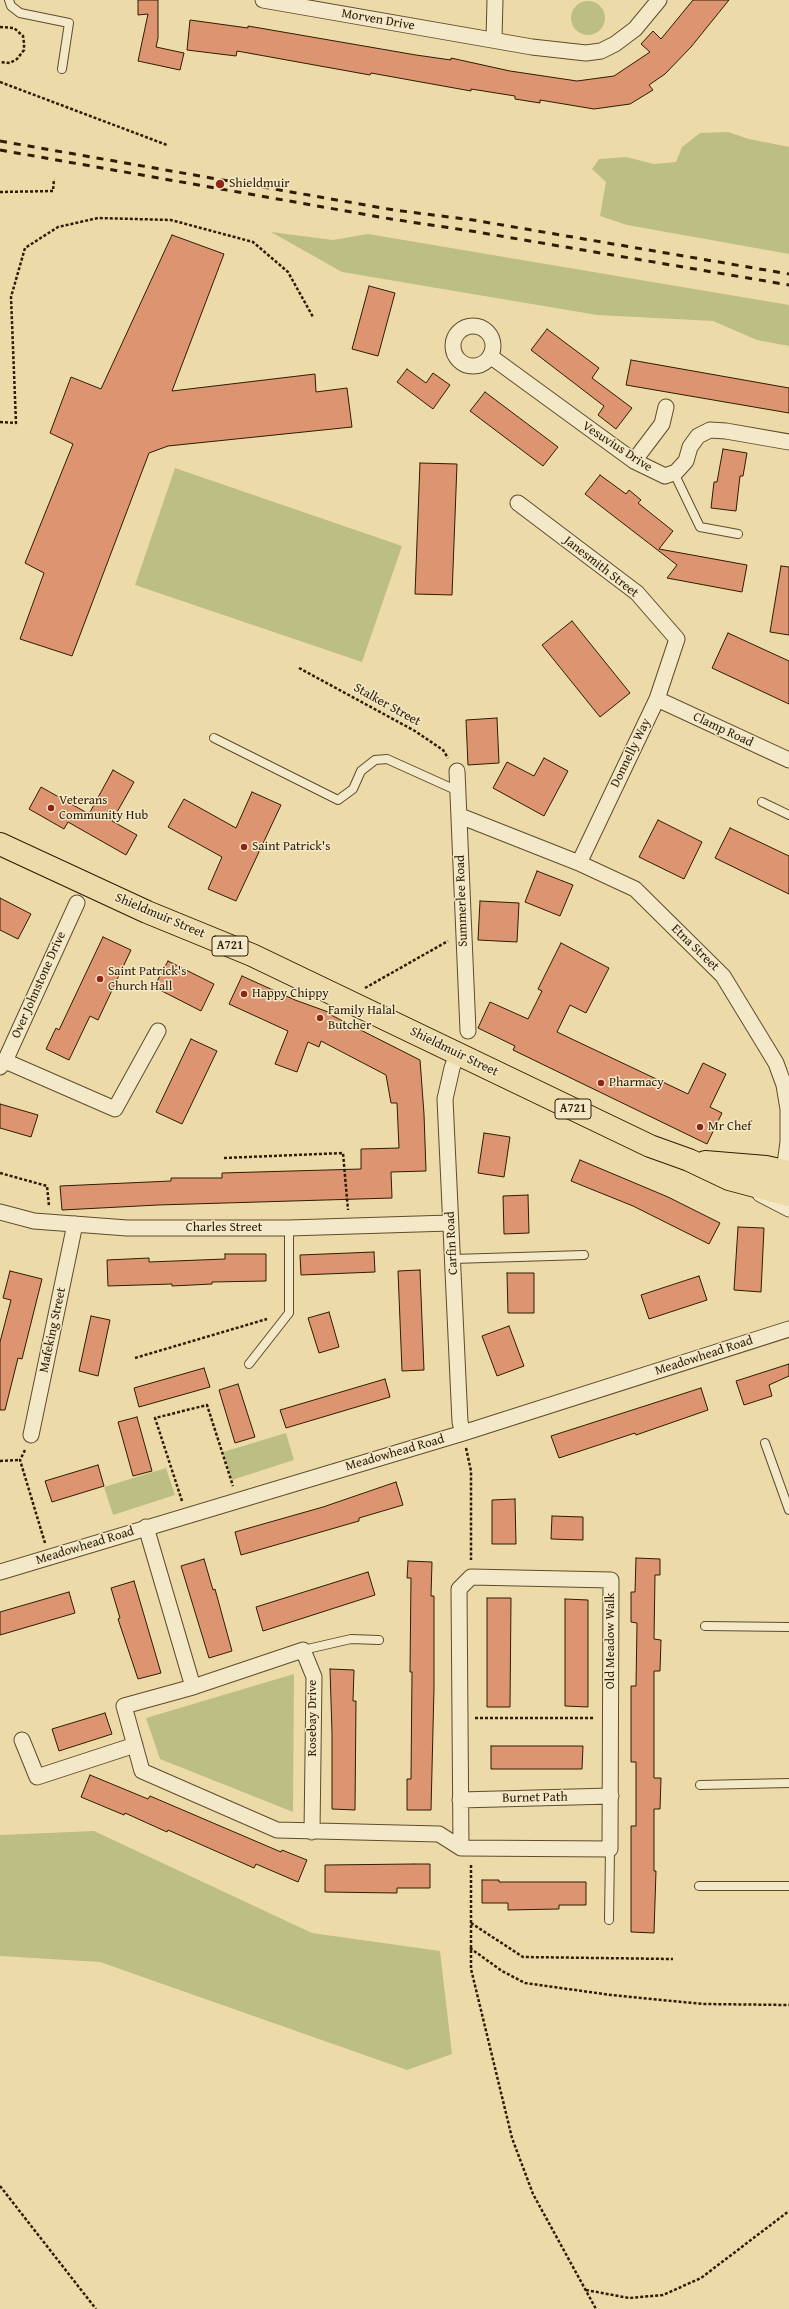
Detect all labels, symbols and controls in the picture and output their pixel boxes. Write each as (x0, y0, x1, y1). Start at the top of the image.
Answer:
street label: Morven Drive (340, 6, 416, 34)
place label: Shieldmuir (229, 176, 290, 192)
marker: Shieldmuir (214, 178, 226, 190)
street label: Vesuvius Drive (579, 419, 655, 475)
street label: Janesmith Street (560, 533, 642, 601)
street label: Stalker Street (351, 680, 423, 730)
street label: Clamp Road (690, 709, 756, 751)
street label: Donnelly Way (608, 716, 654, 790)
place label: Veterans Community Hub (59, 793, 148, 824)
marker: Veterans Community Hub (46, 803, 56, 813)
place label: Saint Patrick's (252, 839, 330, 855)
marker: Saint Patrick's (239, 842, 249, 852)
street label: Summerlee Road (453, 855, 471, 947)
street label: Shieldmuir Street (113, 890, 207, 942)
street label: Etna Street (668, 921, 722, 975)
street label: Over Johnstone Drive (8, 929, 70, 1041)
road number: A721 (212, 936, 248, 956)
place label: Saint Patrick's Church Hall (108, 964, 186, 995)
marker: Saint Patrick's Church Hall (95, 974, 105, 984)
place label: Happy Chippy (252, 986, 329, 1002)
marker: Happy Chippy (239, 989, 249, 999)
place label: Family Halal Butcher (328, 1003, 395, 1034)
marker: Family Halal Butcher (315, 1013, 325, 1023)
street label: Shieldmuir Street (407, 1024, 501, 1080)
place label: Pharmacy (609, 1075, 664, 1091)
marker: Pharmacy (596, 1078, 606, 1088)
road number: A721 (555, 1099, 591, 1119)
place label: Mr Chef (708, 1119, 752, 1135)
marker: Mr Chef (695, 1122, 705, 1132)
street label: Carfin Road (443, 1211, 461, 1275)
street label: Charles Street (186, 1220, 262, 1236)
street label: Mafeking Street (36, 1286, 70, 1374)
street label: Meadowhead Road (653, 1333, 755, 1379)
street label: Meadowhead Road (344, 1431, 446, 1475)
street label: Meadowhead Road (34, 1524, 136, 1568)
street label: Old Meadow Walk (603, 1593, 619, 1689)
street label: Rosebay Drive (305, 1680, 321, 1756)
street label: Burnet Path (502, 1790, 568, 1806)

